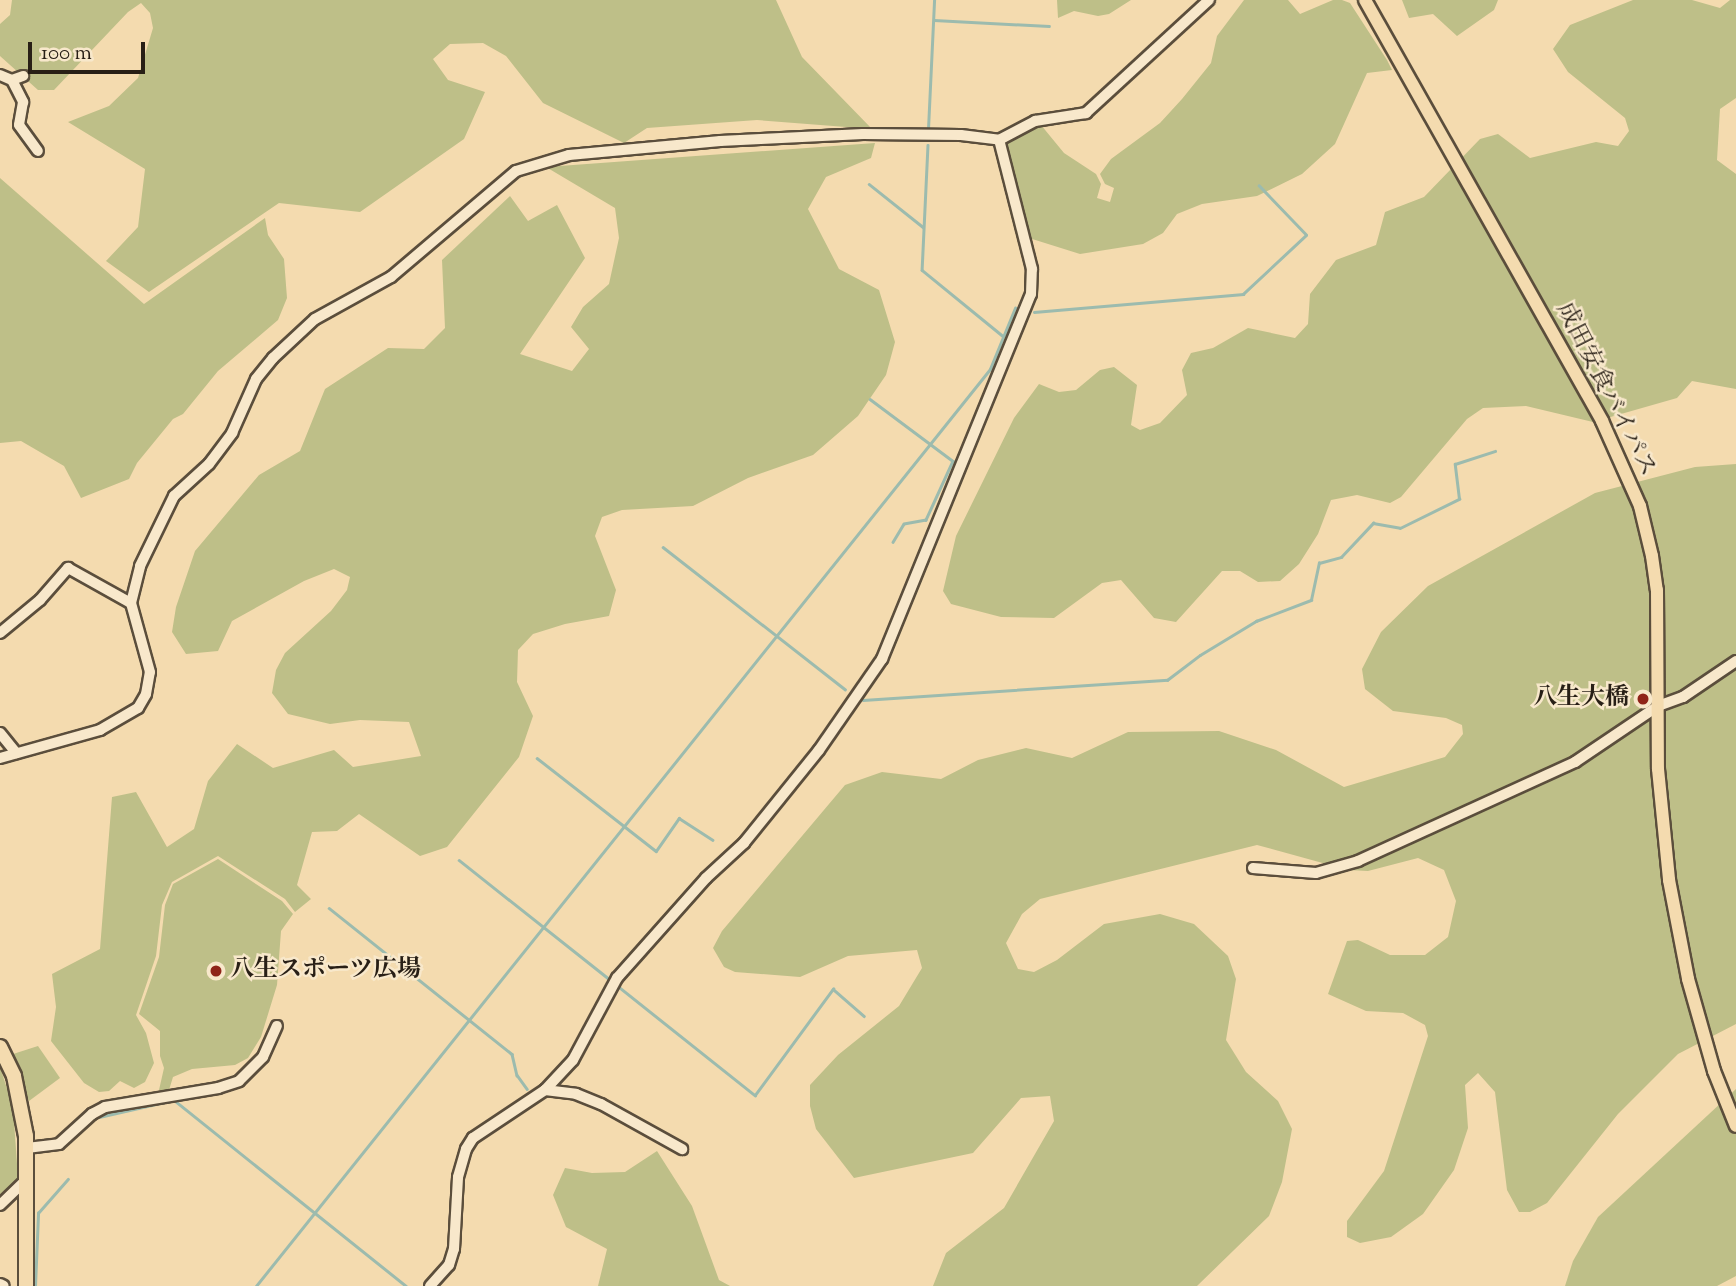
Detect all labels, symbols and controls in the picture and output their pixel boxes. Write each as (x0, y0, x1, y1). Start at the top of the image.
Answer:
scale bar (32, 28, 149, 72)
text: 100 m (41, 39, 92, 69)
street label: 成田安食バイパス (1549, 298, 1661, 482)
place label: 八生大橋 (1533, 685, 1629, 713)
marker: 八生大橋 (1635, 691, 1651, 707)
place label: 八生スポーツ広場 (230, 957, 422, 985)
marker: 八生スポーツ広場 (208, 963, 224, 979)

